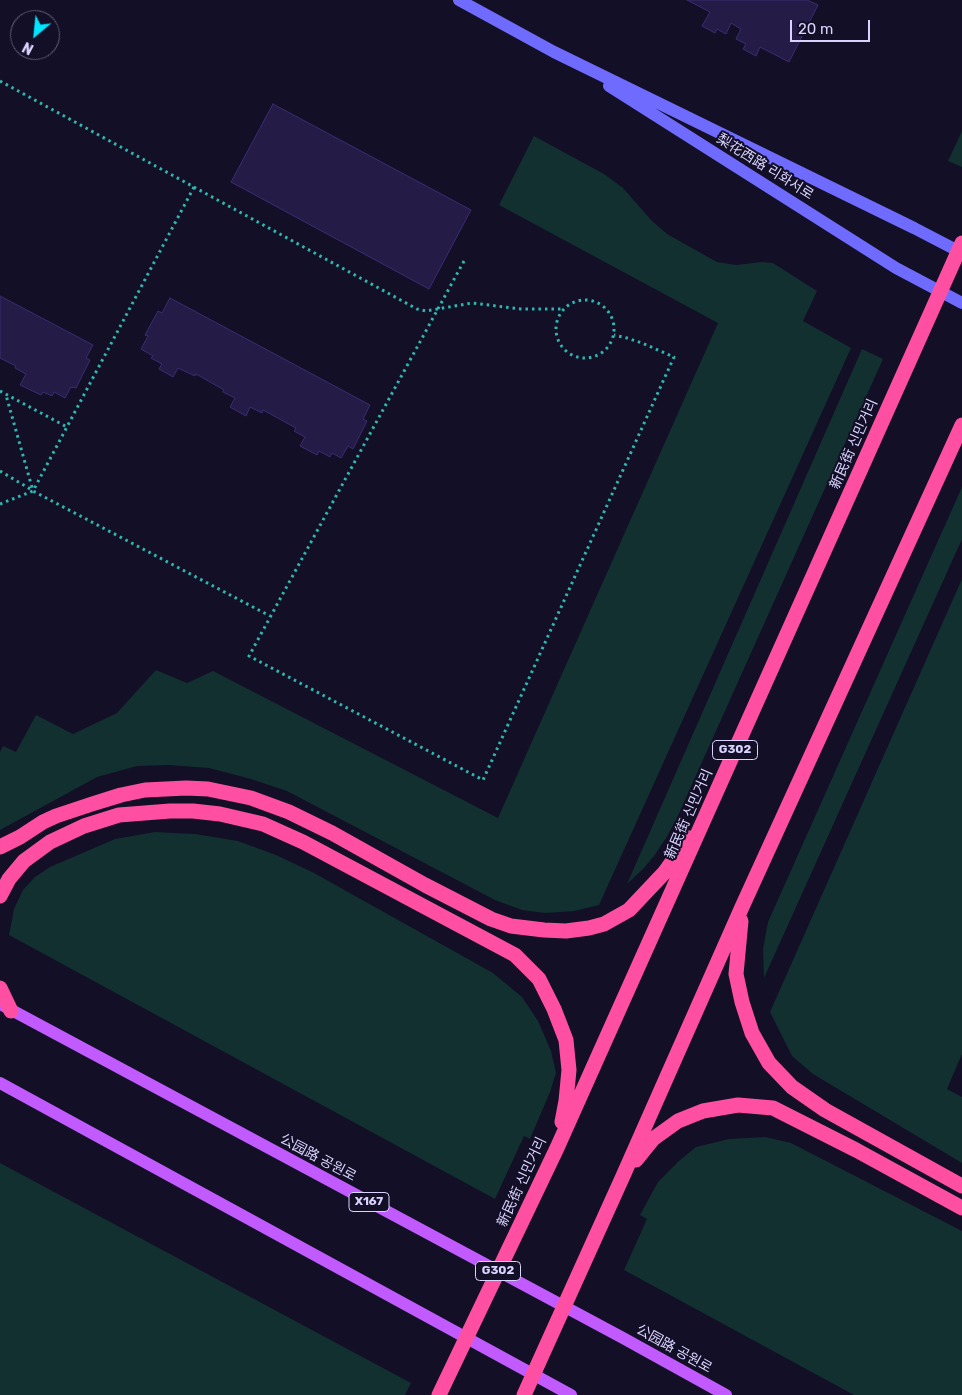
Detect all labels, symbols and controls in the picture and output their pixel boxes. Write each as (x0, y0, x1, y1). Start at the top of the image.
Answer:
north arrow (10, 10, 60, 60)
scale bar (792, 10, 872, 42)
text: 20 m (798, 20, 833, 38)
text: N (20, 38, 37, 58)
street label: 梨花西路 리화서로 (714, 130, 816, 204)
street label: 新民街 신민거리 (827, 396, 881, 492)
road number: G302 (712, 740, 758, 760)
street label: 新民街 신민거리 (662, 766, 716, 862)
street label: 公园路 공원로 (277, 1131, 359, 1185)
street label: 新民街 신민거리 (494, 1135, 550, 1229)
road number: X167 (349, 1192, 389, 1212)
road number: G302 (476, 1262, 520, 1280)
street label: 公园路 공원로 (633, 1321, 715, 1377)

